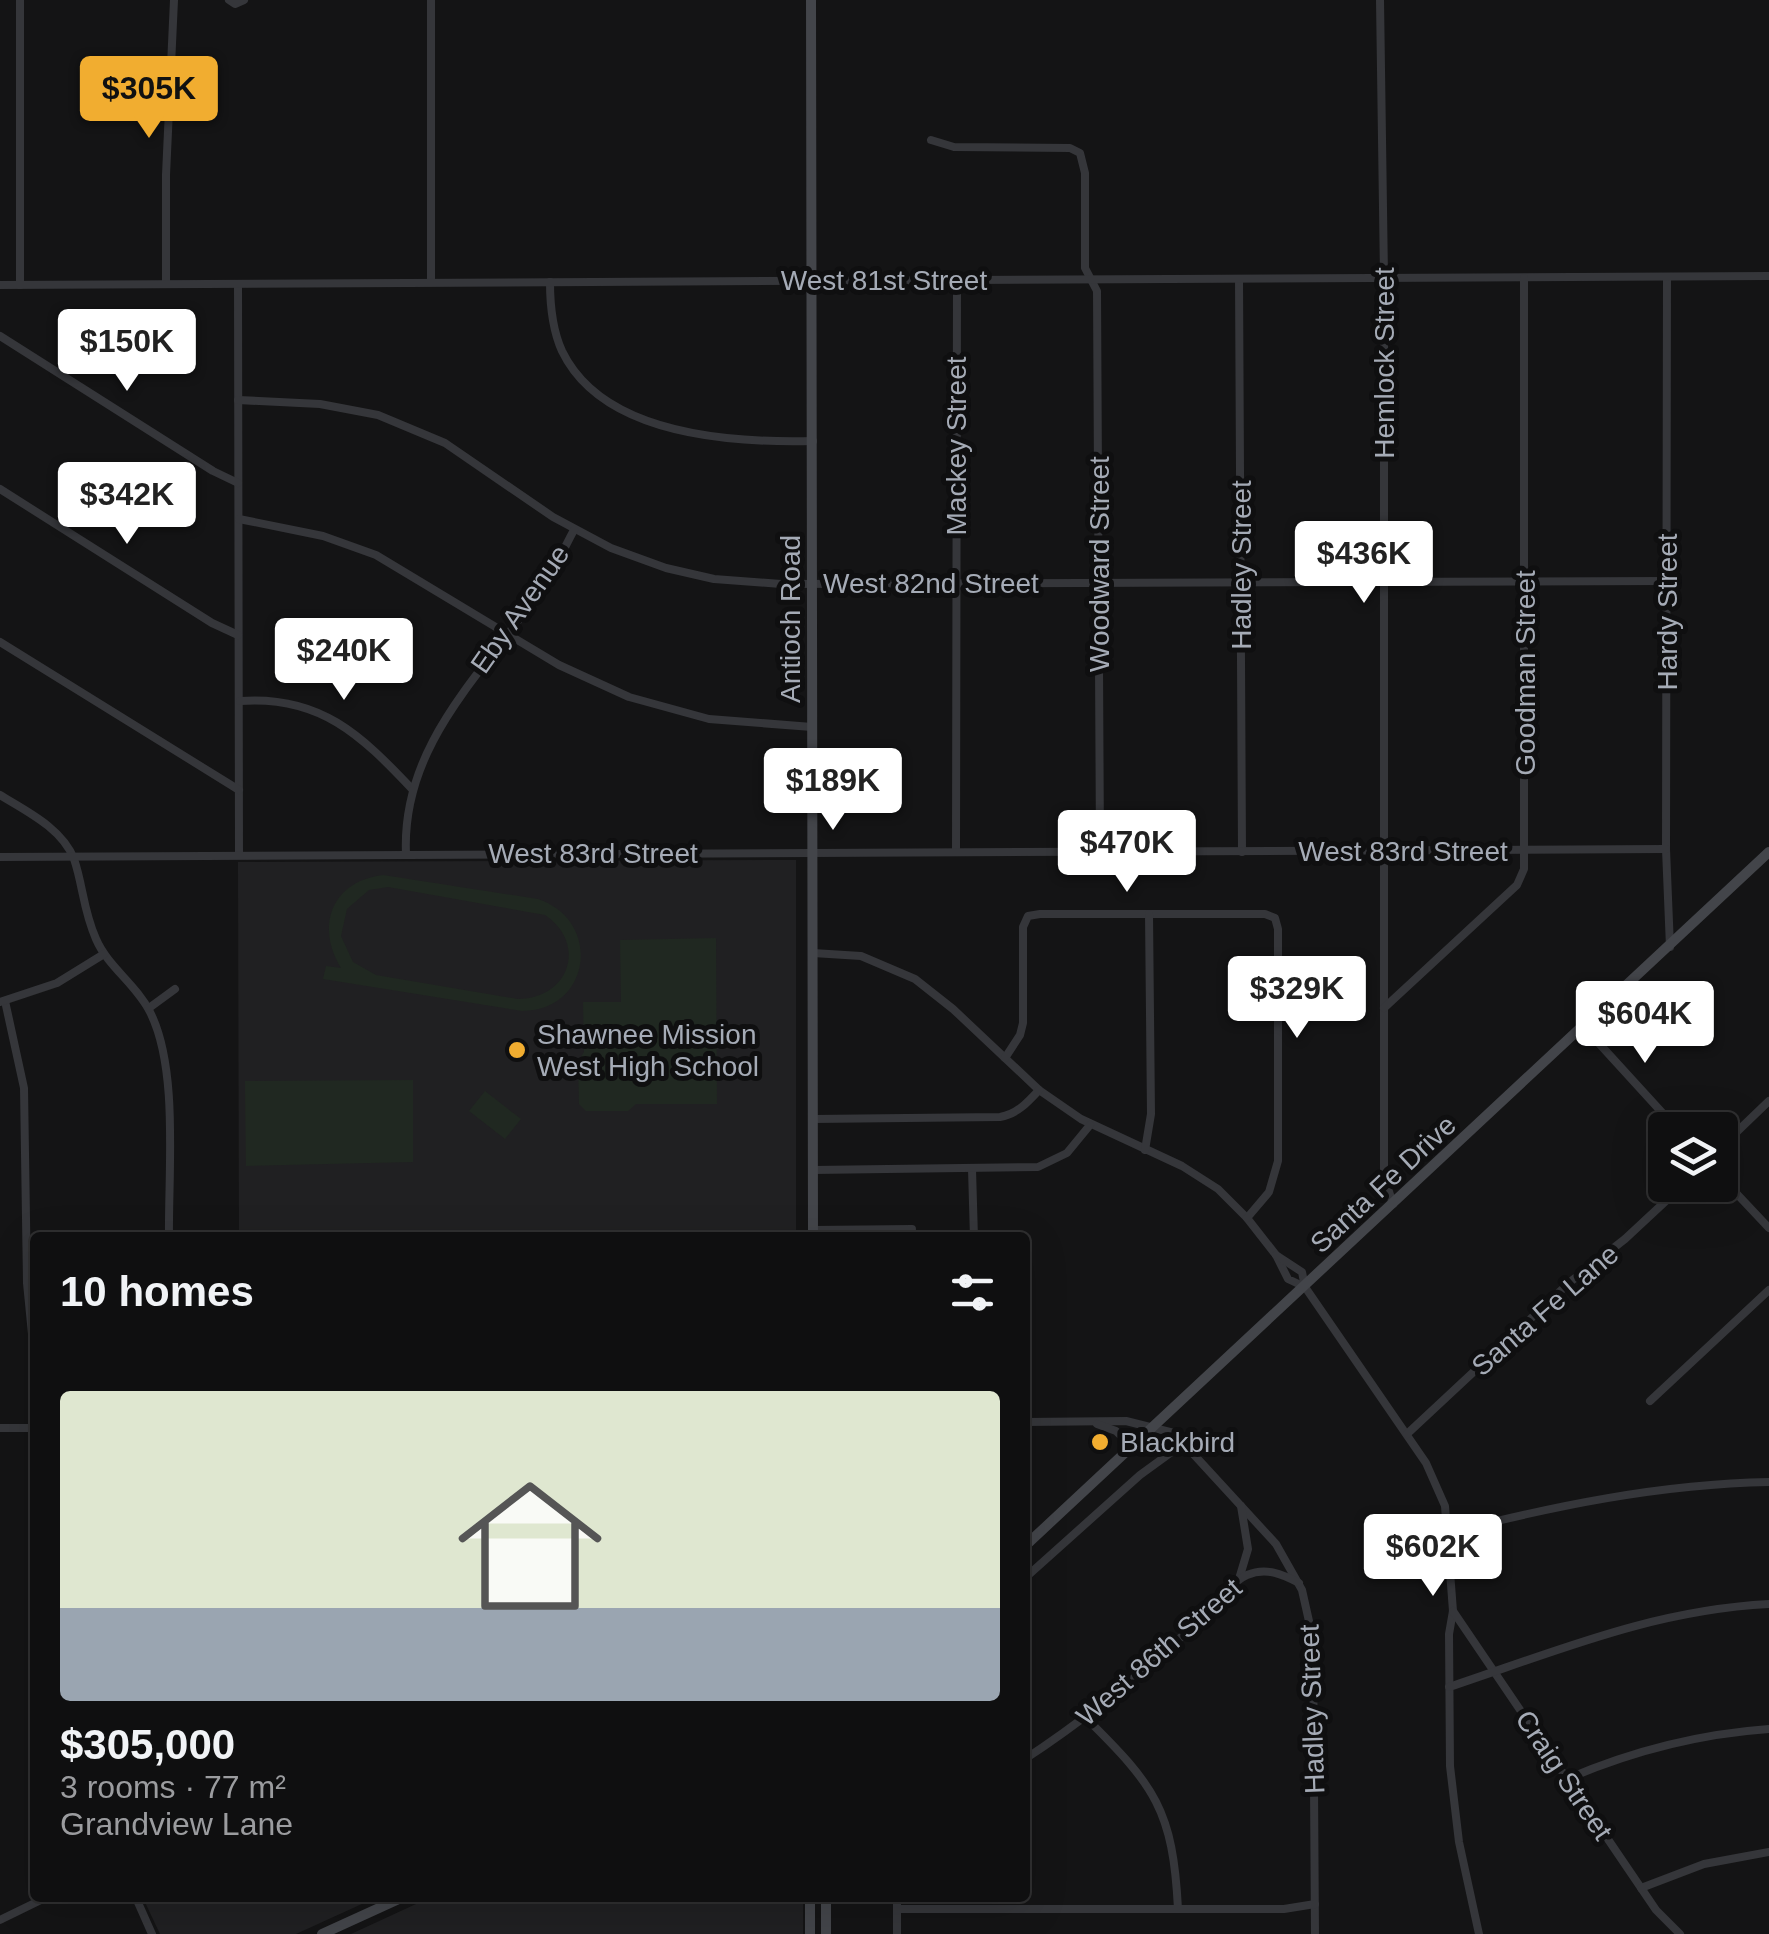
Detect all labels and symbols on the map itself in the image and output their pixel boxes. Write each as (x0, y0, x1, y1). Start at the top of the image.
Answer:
pin: $305K (79, 56, 219, 141)
street label: West 81st Street (781, 265, 987, 296)
street label: Hemlock Street (1369, 267, 1400, 459)
pin: $150K (57, 309, 197, 394)
street label: Mackey Street (941, 356, 972, 535)
street label: Woodward Street (1084, 456, 1115, 672)
pin: $342K (57, 462, 197, 547)
street label: Hadley Street (1226, 480, 1257, 650)
pin: $436K (1294, 521, 1434, 606)
street label: Hardy Street (1652, 533, 1683, 691)
street label: Antioch Road (775, 535, 806, 703)
street label: Eby Avenue (465, 539, 575, 679)
street label: West 82nd Street (823, 568, 1039, 599)
street label: Goodman Street (1510, 570, 1541, 776)
pin: $240K (274, 618, 414, 703)
pin: $189K (763, 748, 903, 833)
pin: $470K (1057, 810, 1197, 895)
street label: West 83rd Street (1298, 836, 1508, 867)
street label: West 83rd Street (488, 838, 698, 869)
pin: $329K (1227, 956, 1367, 1041)
pin: $604K (1575, 981, 1715, 1066)
place label: Shawnee Mission West High School (537, 1019, 759, 1082)
marker: Shawnee Mission West High School (506, 1039, 528, 1061)
street label: Santa Fe Drive (1304, 1109, 1462, 1259)
street label: Santa Fe Lane (1466, 1238, 1624, 1382)
place label: Blackbird (1120, 1427, 1235, 1458)
marker: Blackbird (1089, 1431, 1111, 1453)
pin: $602K (1363, 1514, 1503, 1599)
street label: West 86th Street (1070, 1572, 1248, 1732)
street label: Hadley Street (1294, 1623, 1330, 1794)
street label: Craig Street (1509, 1704, 1619, 1846)

